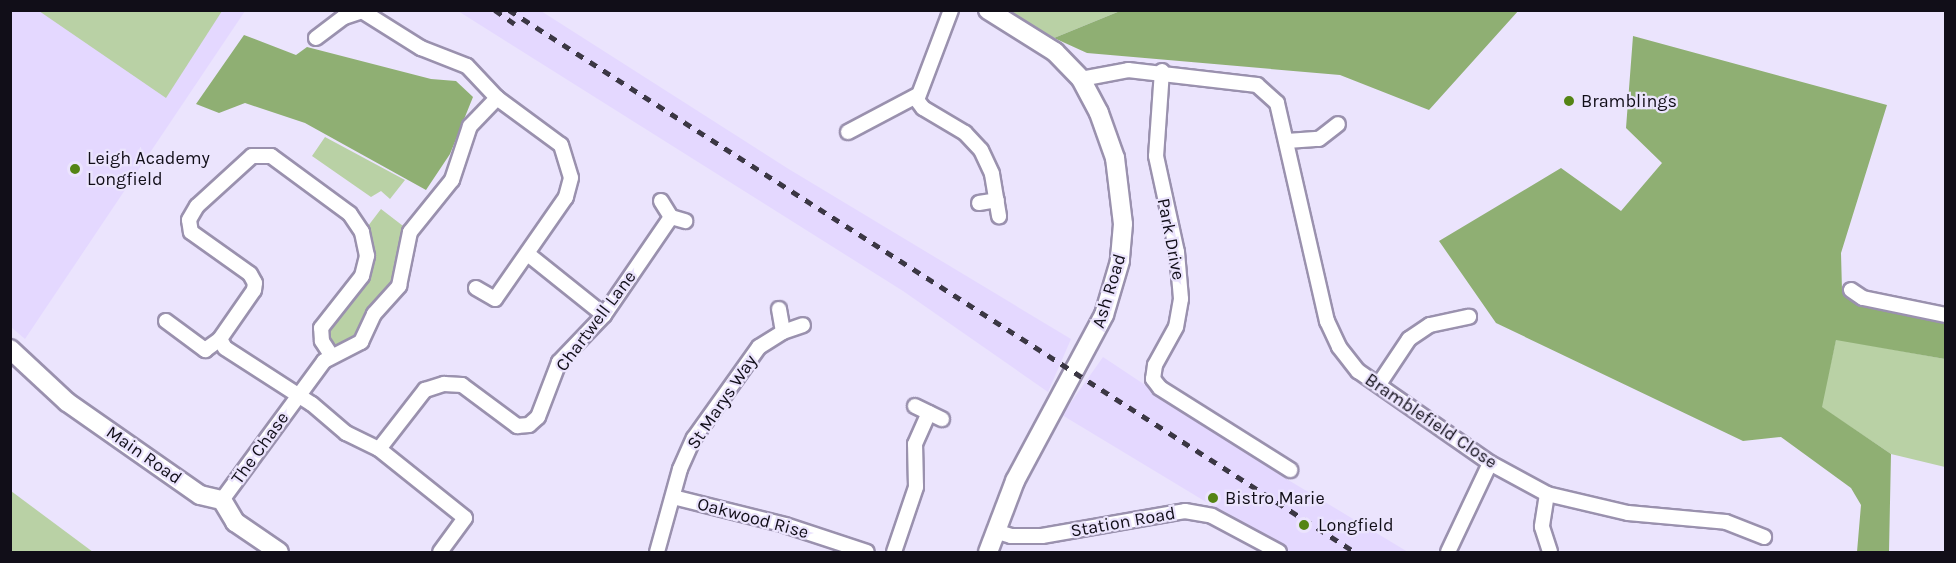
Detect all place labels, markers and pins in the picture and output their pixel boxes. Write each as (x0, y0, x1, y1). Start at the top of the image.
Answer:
place label: Bramblings (1581, 90, 1677, 112)
marker: Bramblings (1562, 94, 1576, 108)
place label: Leigh Academy Longfield (87, 148, 210, 190)
marker: Leigh Academy Longfield (68, 162, 82, 176)
place label: Bistro Marie (1225, 487, 1325, 509)
marker: Bistro Marie (1206, 491, 1220, 505)
place label: Longfield (1318, 514, 1394, 536)
marker: Longfield (1295, 516, 1313, 534)

